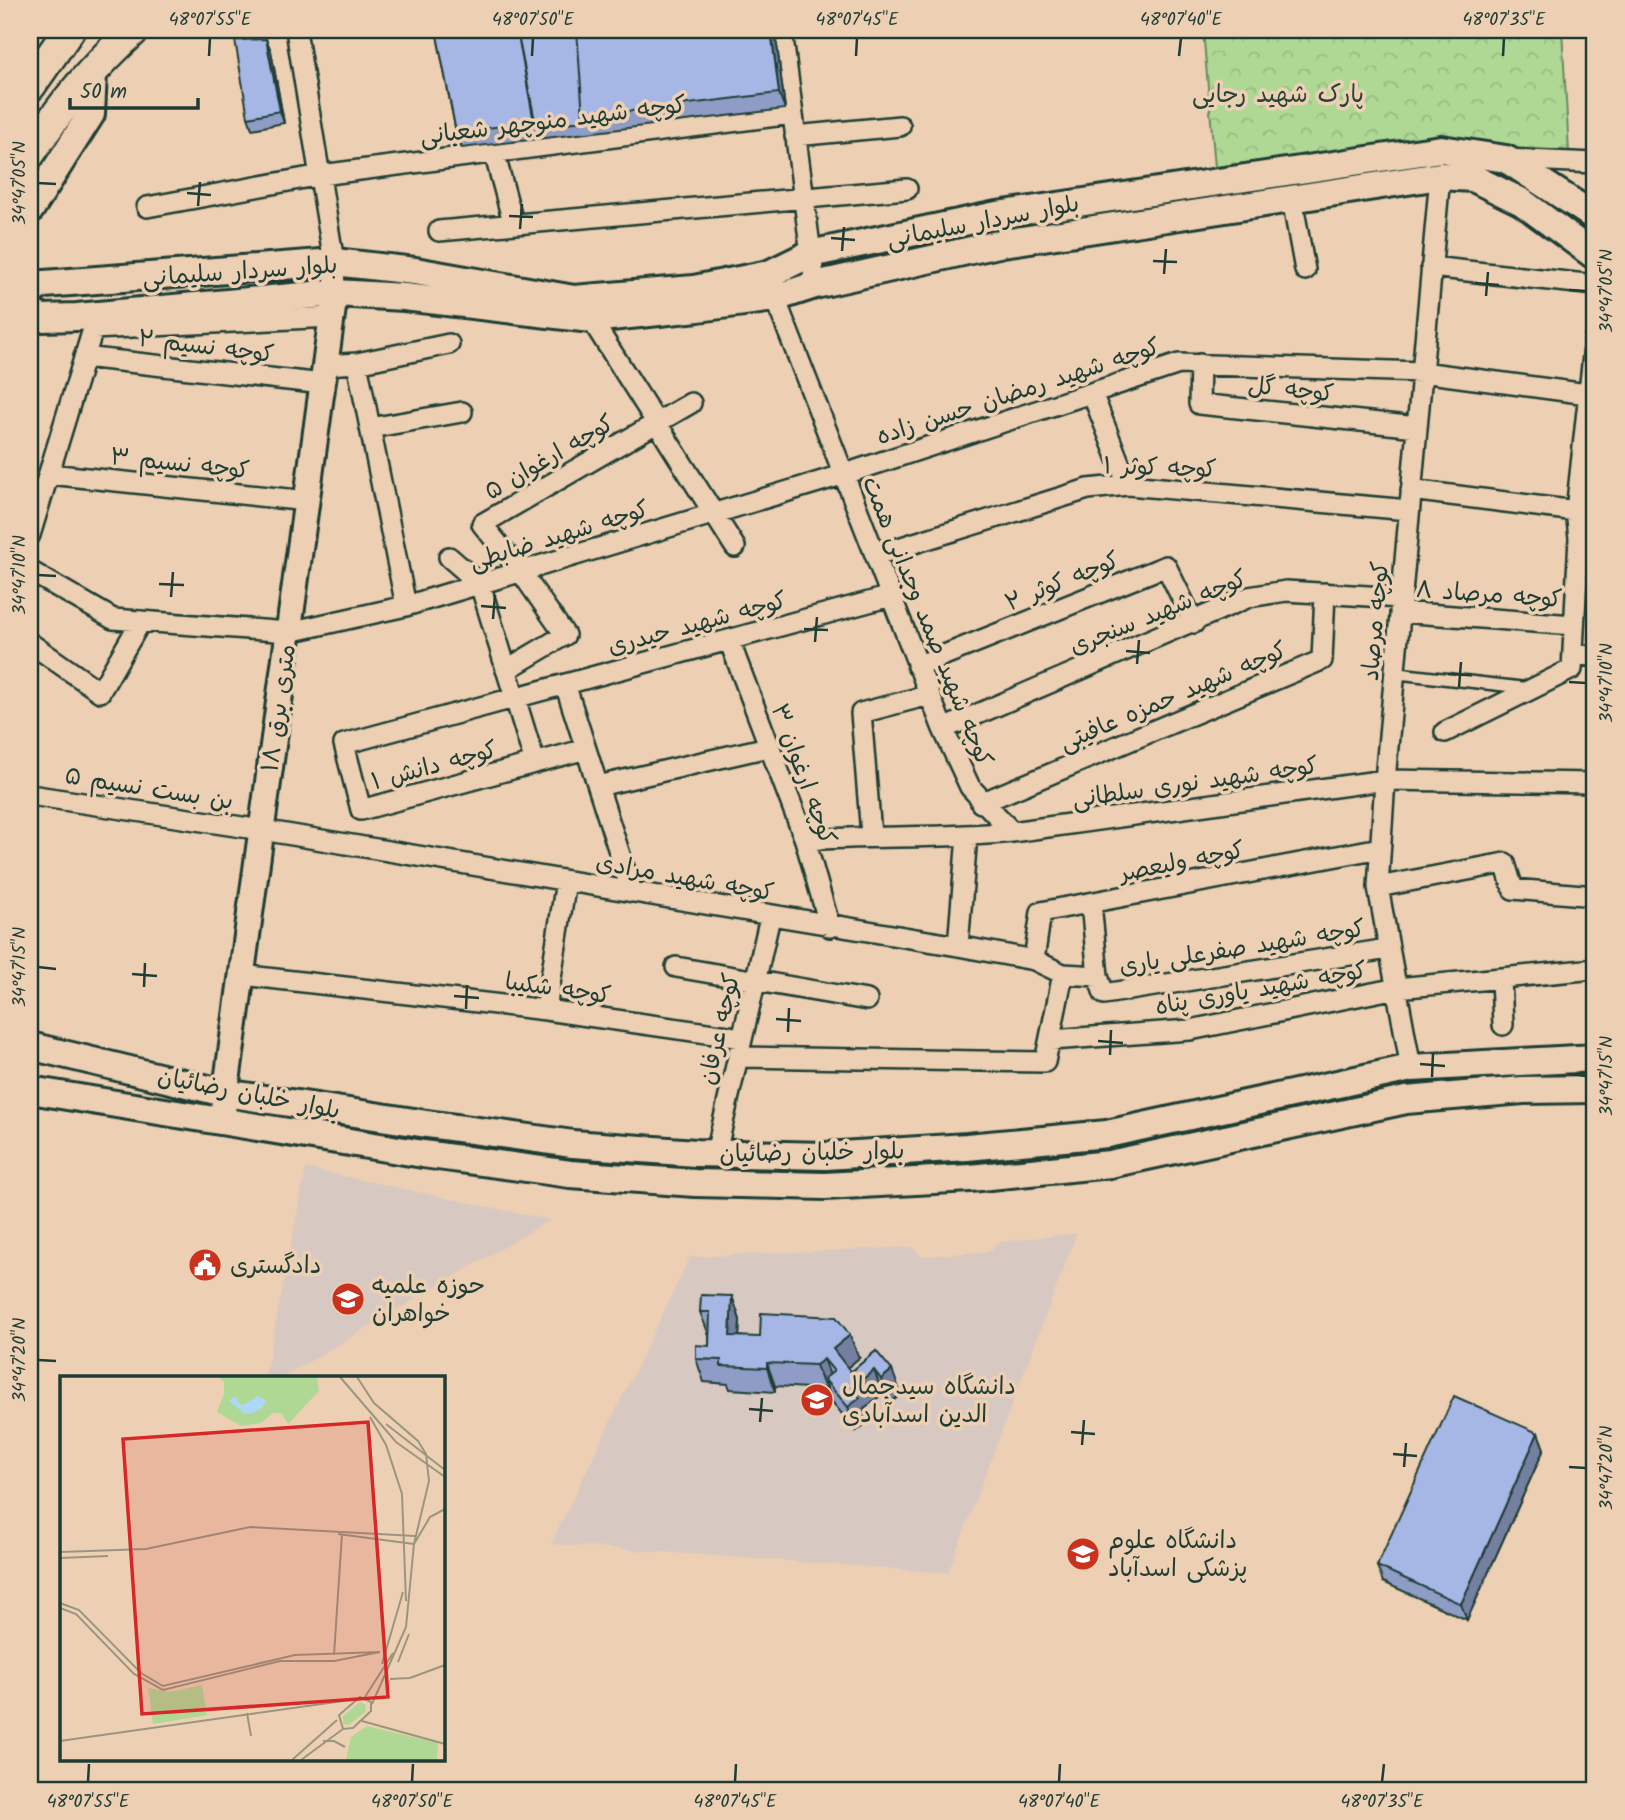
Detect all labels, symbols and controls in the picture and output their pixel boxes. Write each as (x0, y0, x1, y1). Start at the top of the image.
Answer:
text: 48°07'55"E (169, 6, 252, 35)
text: 48°07'50"E (492, 6, 574, 35)
text: 48°07'45"E (816, 6, 899, 35)
text: 48°07'40"E (1140, 6, 1223, 35)
text: 48°07'35"E (1462, 6, 1546, 35)
scale bar (70, 66, 198, 110)
text: 50 m (80, 76, 127, 109)
park label: پارک شهید رجایی (1192, 76, 1364, 115)
street label: کوچه شهید منوچهر شعبانی (418, 86, 688, 157)
text: 34°47'05"N (6, 141, 35, 225)
street label: بلوار سردار سلیمانی (884, 185, 1083, 260)
street label: بلوار سردار سلیمانی (141, 246, 339, 299)
text: 34°47'05"N (1593, 249, 1622, 333)
street label: کوچه نسیم ۲ (136, 320, 276, 375)
street label: کوچه شهید رمضان حسن زاده (871, 328, 1166, 457)
street label: کوچه گل (1246, 367, 1336, 414)
street label: کوچه ارغوان ۵ (477, 405, 622, 511)
street label: کوچه نسیم ۳ (108, 438, 252, 491)
street label: کوچه کوثر ۱ (1103, 447, 1217, 490)
street label: کوچه شهید صمد وجدانی همت (850, 471, 1003, 773)
street label: کوچه شهید ضابطی (465, 491, 654, 582)
text: 34°47'10"N (6, 535, 35, 615)
street label: کوچه کوثر ۲ (999, 542, 1126, 623)
street label: کوچه شهید سنجری (1064, 560, 1253, 667)
street label: کوچه مرصاد (1352, 560, 1401, 683)
street label: کوچه مرصاد ۸ (1414, 571, 1563, 620)
street label: کوچه شهید حیدری (603, 582, 791, 667)
street label: کوچه شهید حمزه عافیتی (1054, 632, 1294, 763)
street label: ۱۸ متری برق (251, 642, 308, 775)
text: 34°47'10"N (1593, 643, 1622, 723)
street label: کوچه ارغوان ۳ (759, 698, 846, 851)
street label: کوچه دانش ۱ (367, 731, 502, 802)
street label: کوچه شهید نوری سلطانی (1070, 747, 1321, 820)
street label: بن بست نسیم ۵ (62, 757, 236, 822)
street label: کوچه ولیعصر (1115, 831, 1248, 894)
street label: کوچه شهید مرادی (593, 844, 777, 913)
street label: کوچه شهید صفرعلی یاری (1116, 910, 1368, 987)
text: 34°47'15"N (6, 927, 35, 1007)
street label: کوچه شهید یاوری پناه (1152, 952, 1370, 1027)
street label: کوچه شکیبا (502, 963, 613, 1016)
street label: کوچه عرفان (689, 970, 752, 1089)
text: 34°47'15"N (1593, 1036, 1622, 1116)
street label: بلوار خلبان رضائیان (154, 1058, 343, 1131)
street label: بلوار خلبان رضائیان (719, 1132, 905, 1175)
public building icon: دادگستری (186, 1246, 224, 1284)
place label: دادگستری (230, 1247, 321, 1286)
place label: حوزه علمیه خواهران (372, 1267, 485, 1334)
school or university icon: حوزه علمیه خواهران (329, 1280, 367, 1318)
text: 34°47'20"N (6, 1318, 35, 1402)
place label: دانشگاه سیدجمال الدین اسدآبادی (842, 1368, 1016, 1435)
inset map (60, 1376, 444, 1760)
school or university icon: دانشگاه سیدجمال الدین اسدآبادی (798, 1381, 836, 1419)
text: 34°47'20"N (1593, 1426, 1622, 1510)
place label: دانشگاه علوم پزشکی اسدآباد (1108, 1522, 1247, 1589)
school or university icon: دانشگاه علوم پزشکی اسدآباد (1064, 1535, 1102, 1573)
text: 48°07'55"E (47, 1788, 130, 1817)
text: 48°07'50"E (371, 1788, 453, 1817)
text: 48°07'45"E (694, 1788, 777, 1817)
text: 48°07'40"E (1018, 1788, 1101, 1817)
text: 48°07'35"E (1340, 1788, 1424, 1817)

